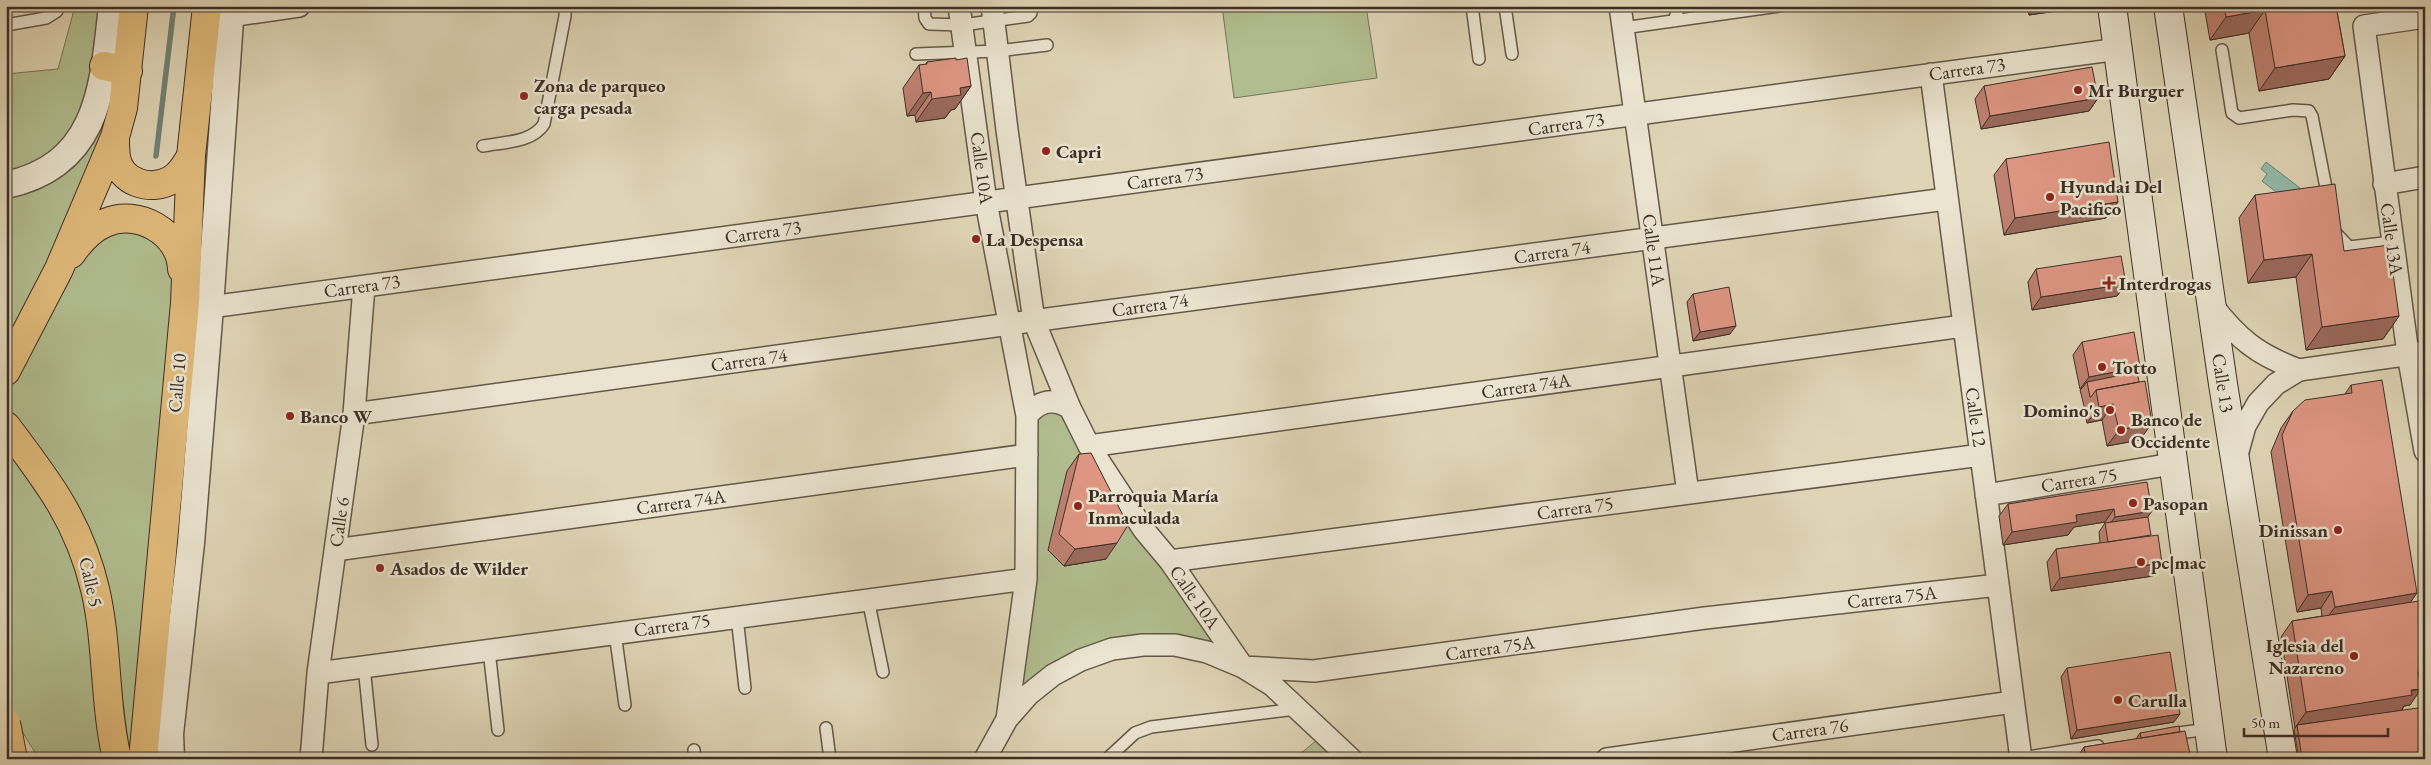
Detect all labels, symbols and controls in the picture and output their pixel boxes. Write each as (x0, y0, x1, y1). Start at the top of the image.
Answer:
street label: Carrera 73 (1927, 51, 2007, 87)
place label: Zona de parqueo carga pesada (534, 73, 666, 120)
place label: Mr Burguer (2088, 78, 2184, 103)
marker: Mr Burguer (2072, 84, 2084, 96)
marker: Zona de parqueo carga pesada (518, 90, 530, 102)
street label: Carrera 73 (1526, 106, 1606, 142)
street label: Calle 10A (965, 130, 1000, 207)
place label: Capri (1056, 139, 1102, 164)
marker: Capri (1040, 145, 1052, 157)
street label: Carrera 73 (1125, 160, 1205, 196)
place label: Hyundai Del Pacifico (2060, 174, 2163, 221)
marker: Hyundai Del Pacifico (2044, 191, 2056, 203)
street label: Calle 13A (2375, 201, 2410, 278)
street label: Calle 11A (1637, 212, 1672, 289)
street label: Carrera 73 (723, 214, 803, 250)
place label: La Despensa (986, 227, 1084, 252)
marker: La Despensa (970, 233, 982, 245)
street label: Carrera 74 (1512, 234, 1593, 270)
street label: Carrera 73 (322, 268, 402, 304)
place label: Interdrogas (2119, 271, 2212, 296)
marker: Interdrogas (2103, 277, 2115, 289)
street label: Carrera 74 (1110, 287, 1191, 323)
street label: Carrera 74 (709, 342, 790, 378)
street label: Calle 10 (162, 352, 192, 414)
street label: Calle 13 (2206, 352, 2240, 414)
place label: Totto (2112, 355, 2157, 380)
marker: Totto (2096, 361, 2108, 373)
street label: Carrera 74A (1480, 367, 1573, 405)
street label: Calle 12 (1959, 386, 1993, 448)
place label: Domino's (2023, 398, 2100, 423)
place label: Banco W (300, 404, 373, 429)
marker: Domino's (2104, 404, 2116, 416)
place label: Banco de Occidente (2131, 407, 2210, 454)
marker: Banco W (284, 410, 296, 422)
marker: Banco de Occidente (2115, 424, 2127, 436)
street label: Carrera 75 (2039, 462, 2119, 498)
street label: Carrera 74A (635, 483, 728, 521)
place label: Parroquia María Inmaculada (1088, 483, 1219, 530)
street label: Carrera 75 (1535, 490, 1615, 526)
place label: Pasopan (2143, 491, 2208, 516)
street label: Calle 6 (323, 495, 355, 549)
marker: Pasopan (2127, 497, 2139, 509)
marker: Parroquia María Inmaculada (1072, 500, 1084, 512)
place label: Dinissan (2259, 518, 2328, 543)
marker: Dinissan (2332, 524, 2344, 536)
place label: pc|mac (2151, 550, 2206, 575)
street label: Calle 5 (73, 555, 109, 609)
place label: Asados de Wilder (389, 556, 528, 581)
marker: pc|mac (2135, 556, 2147, 568)
street label: Calle 10A (1164, 560, 1227, 635)
marker: Asados de Wilder (374, 562, 386, 574)
street label: Carrera 75A (1846, 580, 1939, 614)
street label: Carrera 75 (632, 607, 712, 643)
street label: Carrera 75A (1444, 629, 1537, 667)
place label: Iglesia del Nazareno (2266, 633, 2345, 680)
marker: Iglesia del Nazareno (2348, 650, 2360, 662)
place label: Carulla (2128, 688, 2188, 713)
marker: Carulla (2112, 694, 2124, 706)
scale bar (2244, 705, 2387, 737)
street label: Carrera 76 (1770, 712, 1850, 748)
text: 50 m (2251, 713, 2280, 732)

